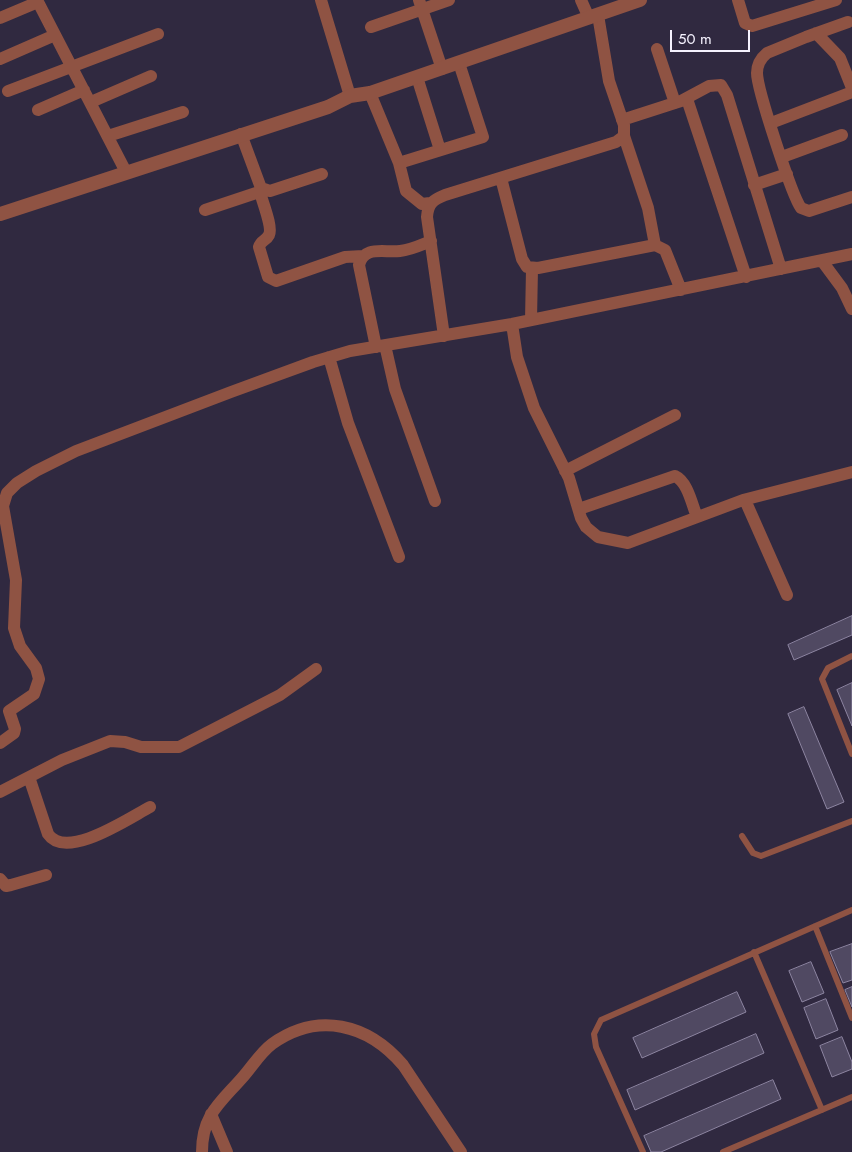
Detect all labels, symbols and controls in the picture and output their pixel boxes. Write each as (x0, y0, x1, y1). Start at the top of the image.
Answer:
scale bar (672, 20, 752, 52)
text: 50 m (678, 28, 712, 50)

